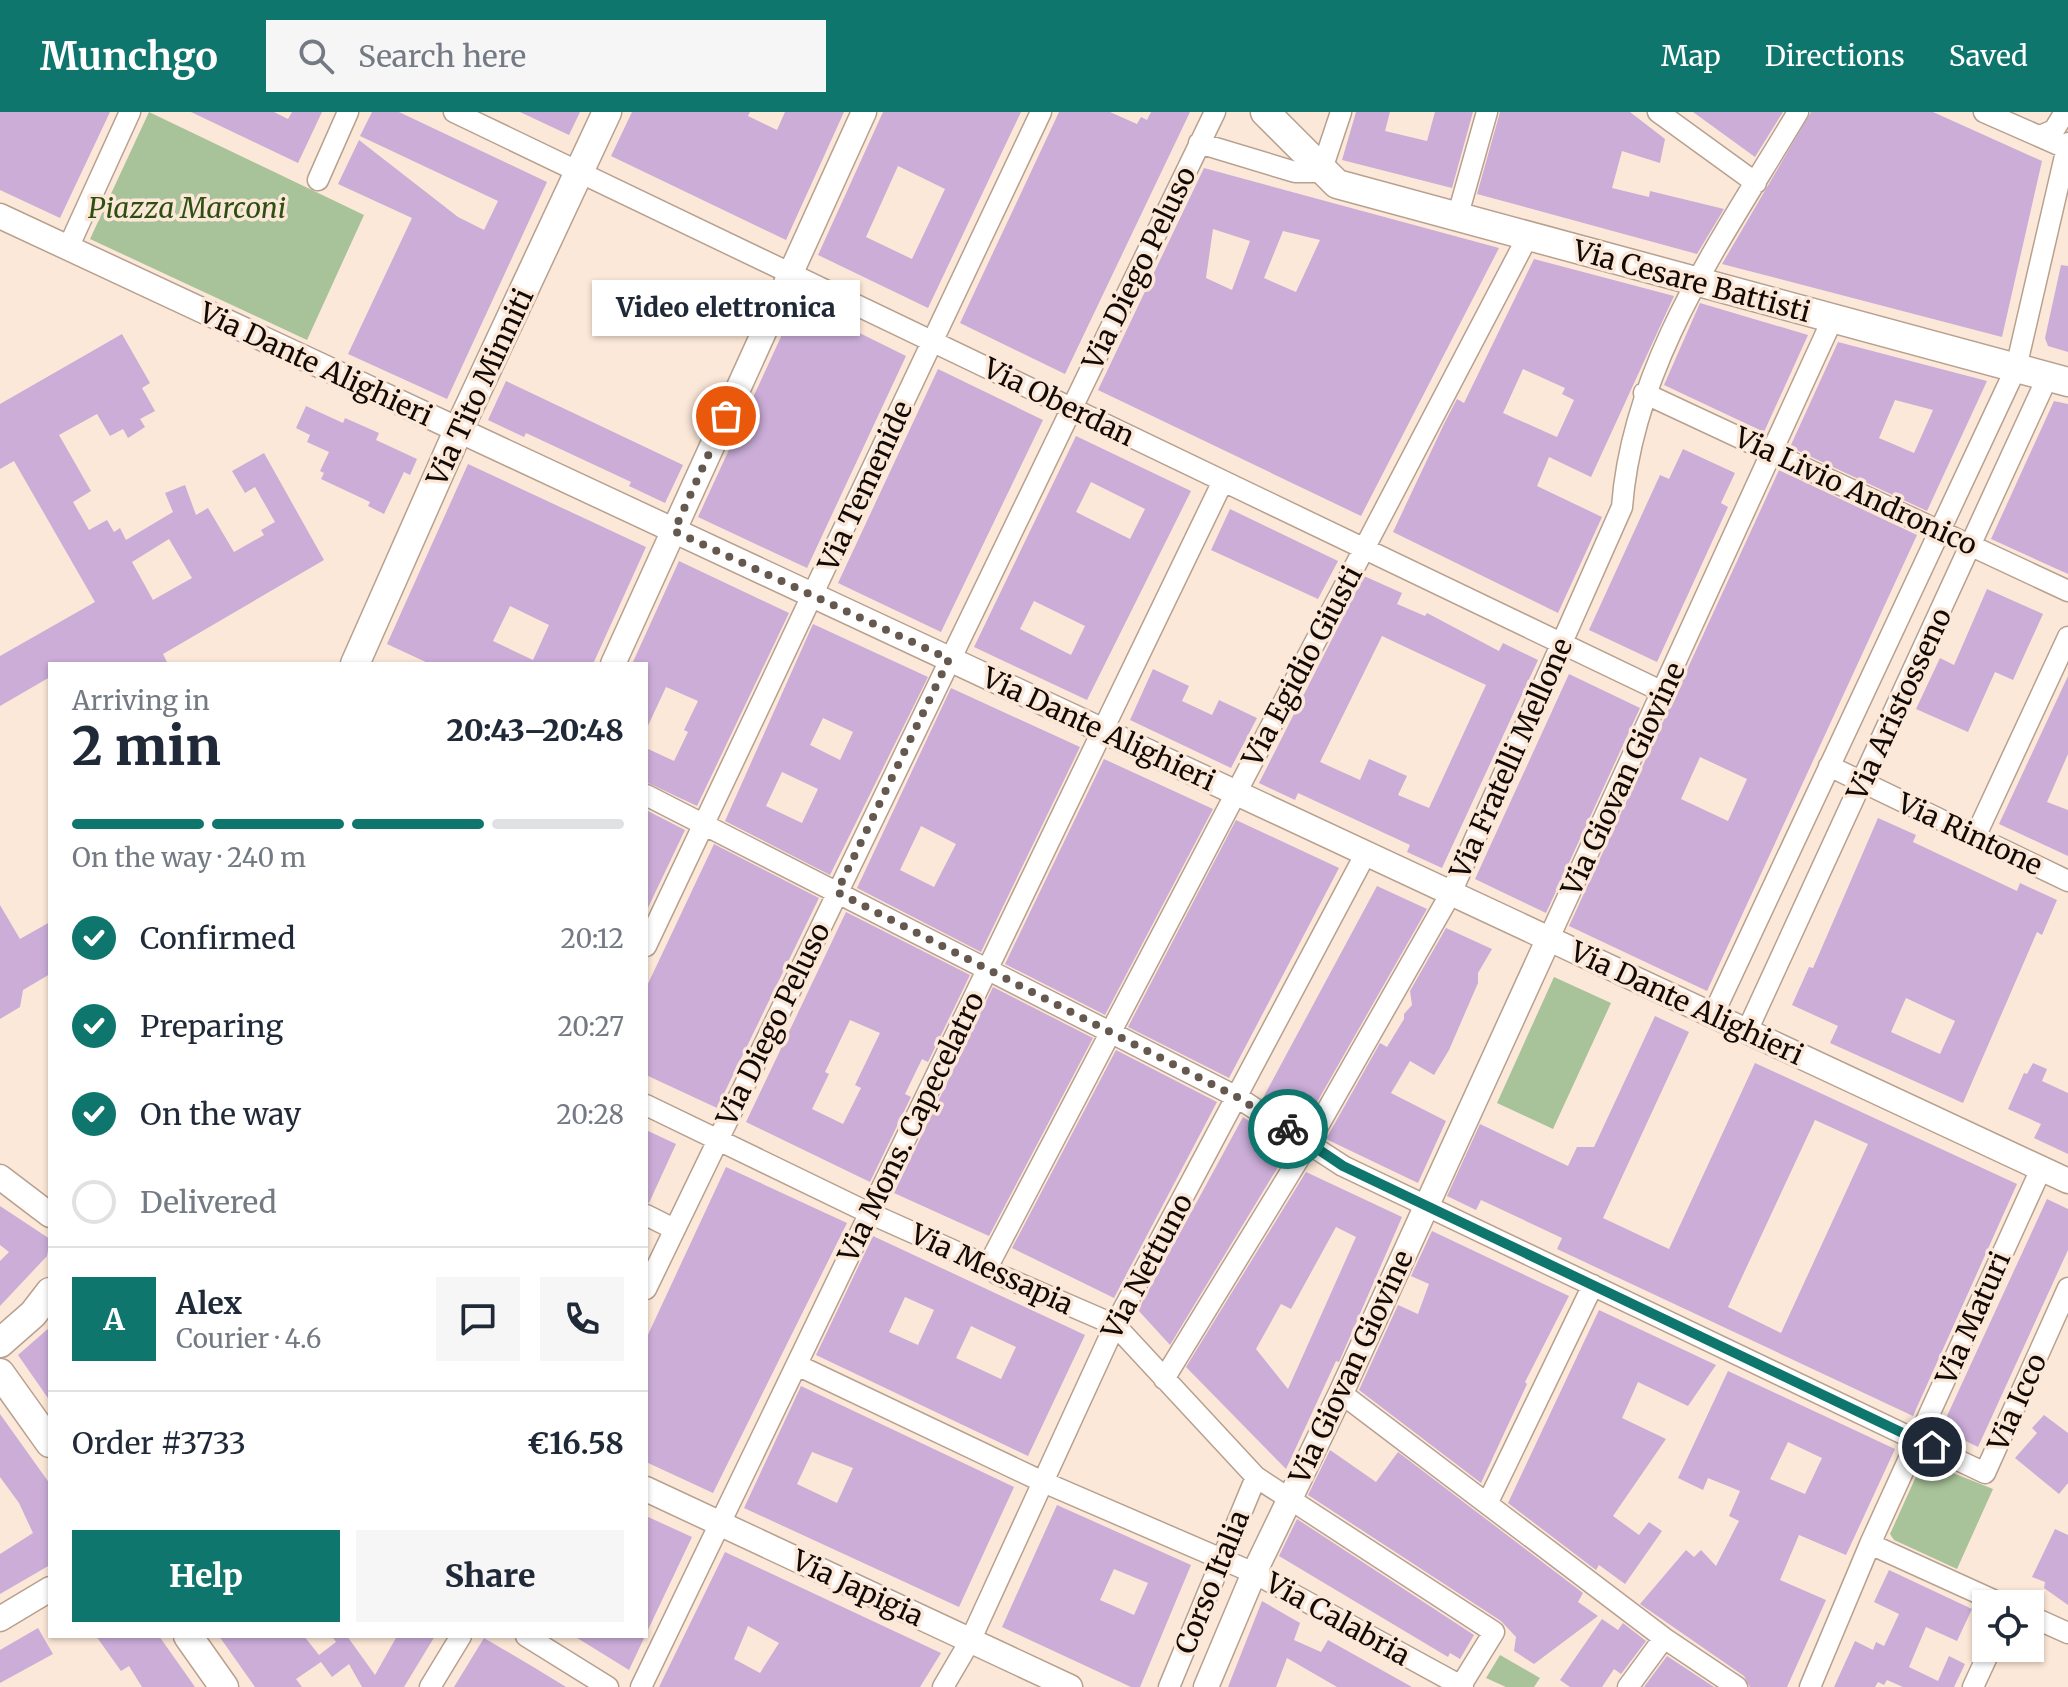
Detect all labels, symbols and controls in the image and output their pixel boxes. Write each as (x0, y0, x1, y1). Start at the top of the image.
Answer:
search box (266, 20, 826, 92)
text: Munchgo (40, 33, 218, 80)
icon: search (294, 34, 338, 78)
text: Search here (358, 37, 526, 75)
text: Map (1661, 38, 1721, 74)
text: Directions (1765, 38, 1905, 74)
text: Saved (1949, 38, 2028, 74)
street label: Via Diego Peluso (1074, 161, 1204, 376)
park label: Piazza Marconi (88, 190, 286, 226)
street label: Via Cesare Battisti (1569, 232, 1814, 330)
callout: Video elettronica (592, 280, 860, 336)
street label: Via Tito Minniti (418, 283, 541, 492)
text: Video elettronica (616, 291, 836, 324)
street label: Via Dante Alighieri (193, 294, 438, 434)
street label: Via Oberdan (977, 349, 1141, 454)
pin (692, 382, 760, 450)
icon: bag (704, 394, 748, 438)
street label: Via Temenide (809, 395, 920, 578)
street label: Via Livio Andronico (1728, 419, 1983, 563)
street label: Via Egidio Giusti (1234, 560, 1370, 773)
street label: Via Aristosseno (1838, 602, 1959, 807)
street label: Via Fratelli Mellone (1441, 632, 1580, 885)
street label: Via Giovan Giovine (1553, 657, 1693, 902)
street label: Via Dante Alighieri (976, 659, 1221, 799)
text: Arriving in (72, 684, 210, 717)
text: 20:43–20:48 (446, 711, 624, 749)
text: 2 min (72, 714, 221, 779)
street label: Via Rintone (1891, 784, 2048, 883)
text: On the way · 240 m (72, 841, 306, 874)
icon: check (72, 916, 116, 960)
street label: Via Diego Peluso (708, 917, 838, 1132)
text: Confirmed (140, 919, 295, 957)
text: 20:12 (561, 922, 624, 955)
street label: Via Dante Alighieri (1564, 933, 1809, 1073)
street label: Via Mons. Capecelatro (829, 986, 992, 1269)
icon: check (72, 1004, 116, 1048)
text: Preparing (140, 1007, 283, 1045)
text: 20:27 (557, 1010, 624, 1043)
courier (1248, 1089, 1328, 1169)
icon: check (72, 1092, 116, 1136)
text: On the way (140, 1095, 301, 1133)
text: 20:28 (556, 1098, 624, 1131)
icon: bike (1266, 1107, 1310, 1151)
text: Delivered (140, 1183, 277, 1221)
street label: Via Nettuno (1093, 1187, 1200, 1346)
street label: Via Messapia (904, 1215, 1079, 1322)
street label: Via Giovan Giovine (1281, 1245, 1421, 1490)
street label: Via Maturi (1927, 1246, 2018, 1391)
button: chat (436, 1277, 520, 1361)
button: phone (540, 1277, 624, 1361)
text: Alex (176, 1284, 242, 1322)
text: A (103, 1300, 125, 1338)
text: Courier · 4.6 (176, 1322, 322, 1355)
street label: Via Icco (1979, 1348, 2054, 1457)
pin (1898, 1413, 1966, 1481)
text: Order #3733 (72, 1424, 246, 1462)
text: €16.58 (527, 1424, 624, 1462)
icon: home (1910, 1425, 1954, 1469)
street label: Corso Italia (1167, 1505, 1257, 1659)
button: Help (72, 1530, 340, 1622)
button: Share (356, 1530, 624, 1622)
street label: Via Japigia (786, 1542, 929, 1634)
street label: Via Calabria (1259, 1564, 1417, 1673)
map controls (1972, 1590, 2044, 1662)
button: locate (1972, 1590, 2044, 1662)

